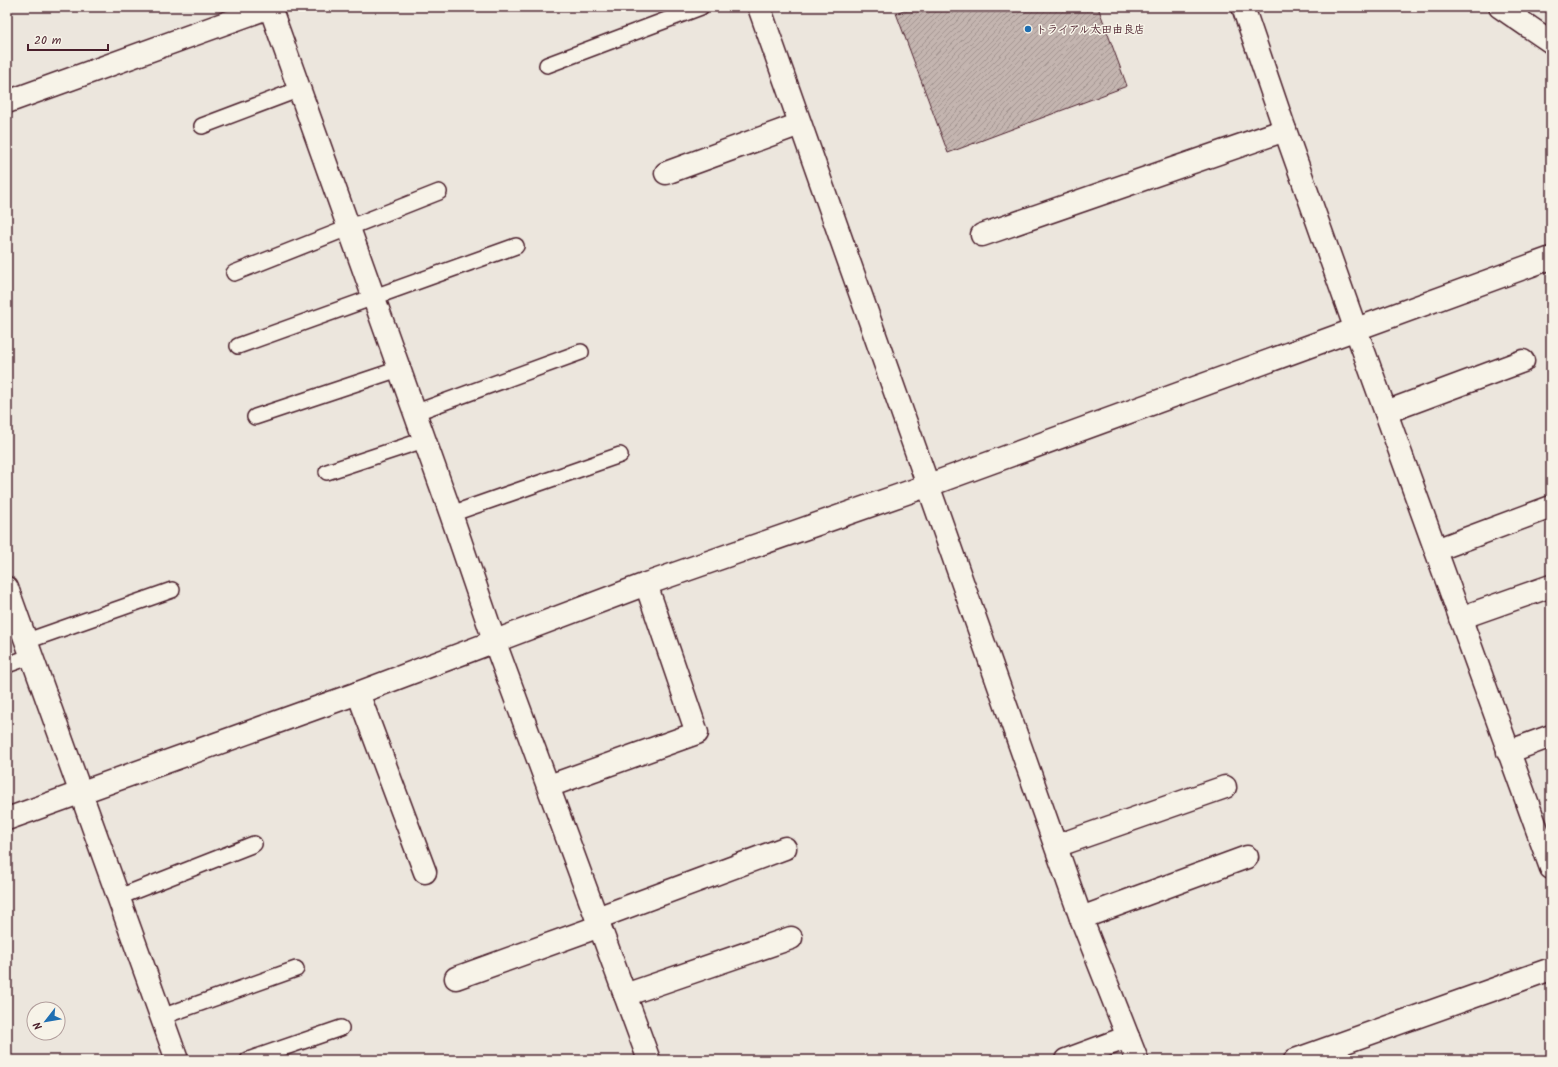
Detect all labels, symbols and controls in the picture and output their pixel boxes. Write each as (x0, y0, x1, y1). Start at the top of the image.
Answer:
place label: トライアル太田由良店 (1036, 21, 1145, 39)
marker: トライアル太田由良店 (1023, 24, 1033, 34)
scale bar (28, 26, 108, 52)
text: 20 m (34, 31, 62, 50)
north arrow (26, 1001, 66, 1041)
text: N (29, 1018, 48, 1033)

